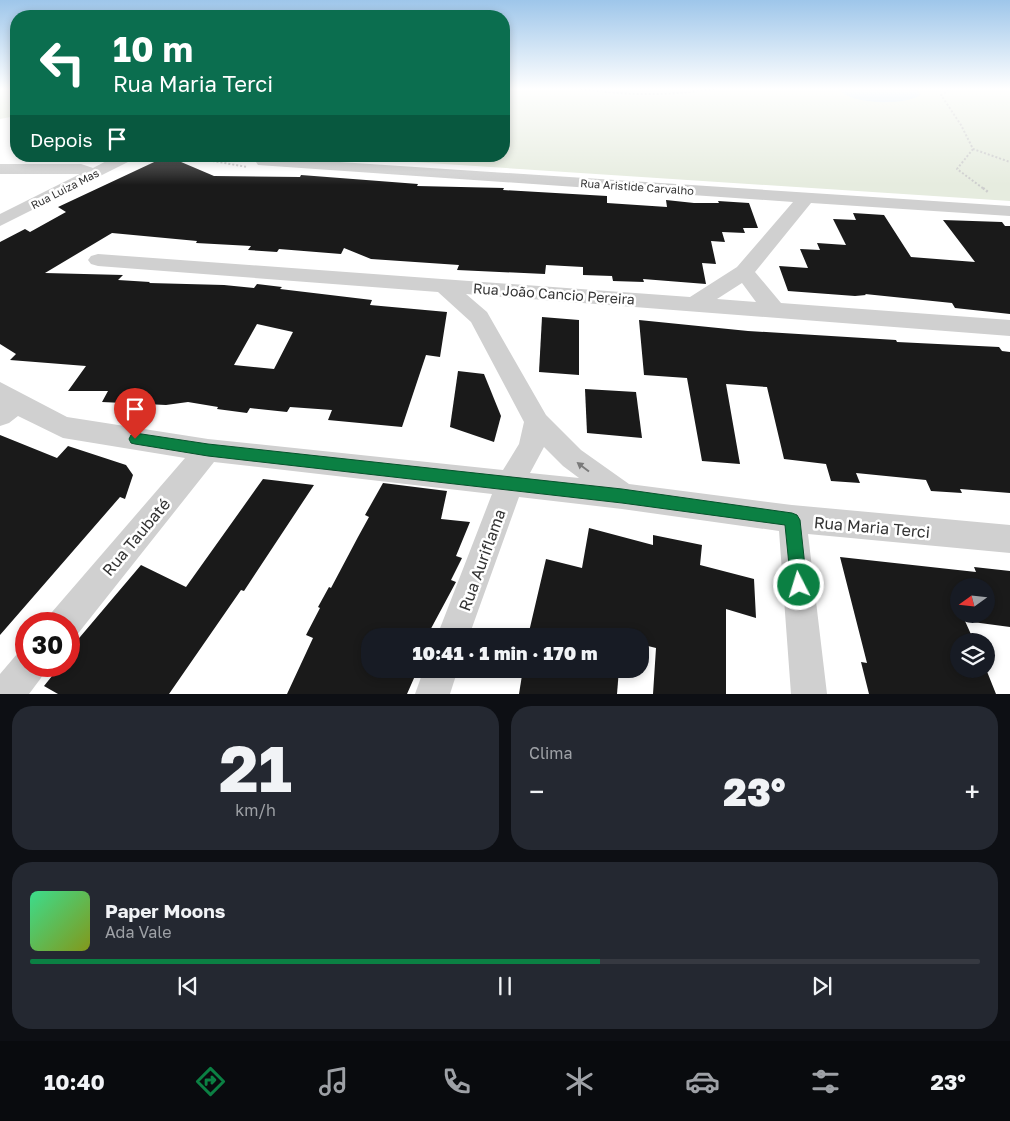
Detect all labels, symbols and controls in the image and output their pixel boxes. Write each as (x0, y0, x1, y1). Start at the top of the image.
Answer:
text: 10 m (113, 28, 193, 70)
icon: left (30, 30, 95, 95)
text: Rua Maria Terci (113, 70, 273, 97)
icon: arrive (103, 125, 131, 153)
text: Depois (30, 128, 93, 151)
street label: Rua Luiza Mas (29, 166, 101, 211)
street label: Rua Aristide Carvalho (580, 176, 695, 197)
street label: Rua João Cancio Pereira (473, 279, 635, 308)
pin (114, 388, 156, 439)
icon: arrive (121, 395, 149, 423)
one-way arrow (576, 462, 590, 472)
street label: Rua Taubaté (98, 494, 174, 580)
street label: Rua Auriflama (454, 506, 510, 614)
street label: Rua Maria Terci (813, 512, 931, 542)
position arrow (772, 558, 824, 610)
north arrow (950, 578, 995, 622)
map controls (950, 578, 995, 678)
speed limit sign: 30 (15, 612, 80, 677)
button: layers (950, 633, 995, 678)
text: 10:41 · 1 min · 170 m (413, 641, 598, 664)
text: 21 (219, 728, 292, 806)
text: Clima (529, 743, 573, 763)
text: 23° (723, 769, 786, 814)
text: − (529, 775, 544, 808)
text: + (965, 775, 980, 808)
text: km/h (235, 800, 276, 820)
text: Paper Moons (105, 899, 225, 922)
text: Ada Vale (105, 922, 171, 942)
icon: previous (174, 972, 202, 1000)
icon: pause (491, 972, 519, 1000)
icon: next (808, 972, 836, 1000)
icon: directions (193, 1064, 228, 1099)
icon: music (316, 1064, 351, 1099)
icon: phone (439, 1064, 474, 1099)
icon: climate (562, 1064, 597, 1099)
icon: car (685, 1064, 720, 1099)
icon: filters (808, 1064, 843, 1099)
text: 10:40 (44, 1068, 105, 1095)
text: 23° (931, 1068, 966, 1095)

